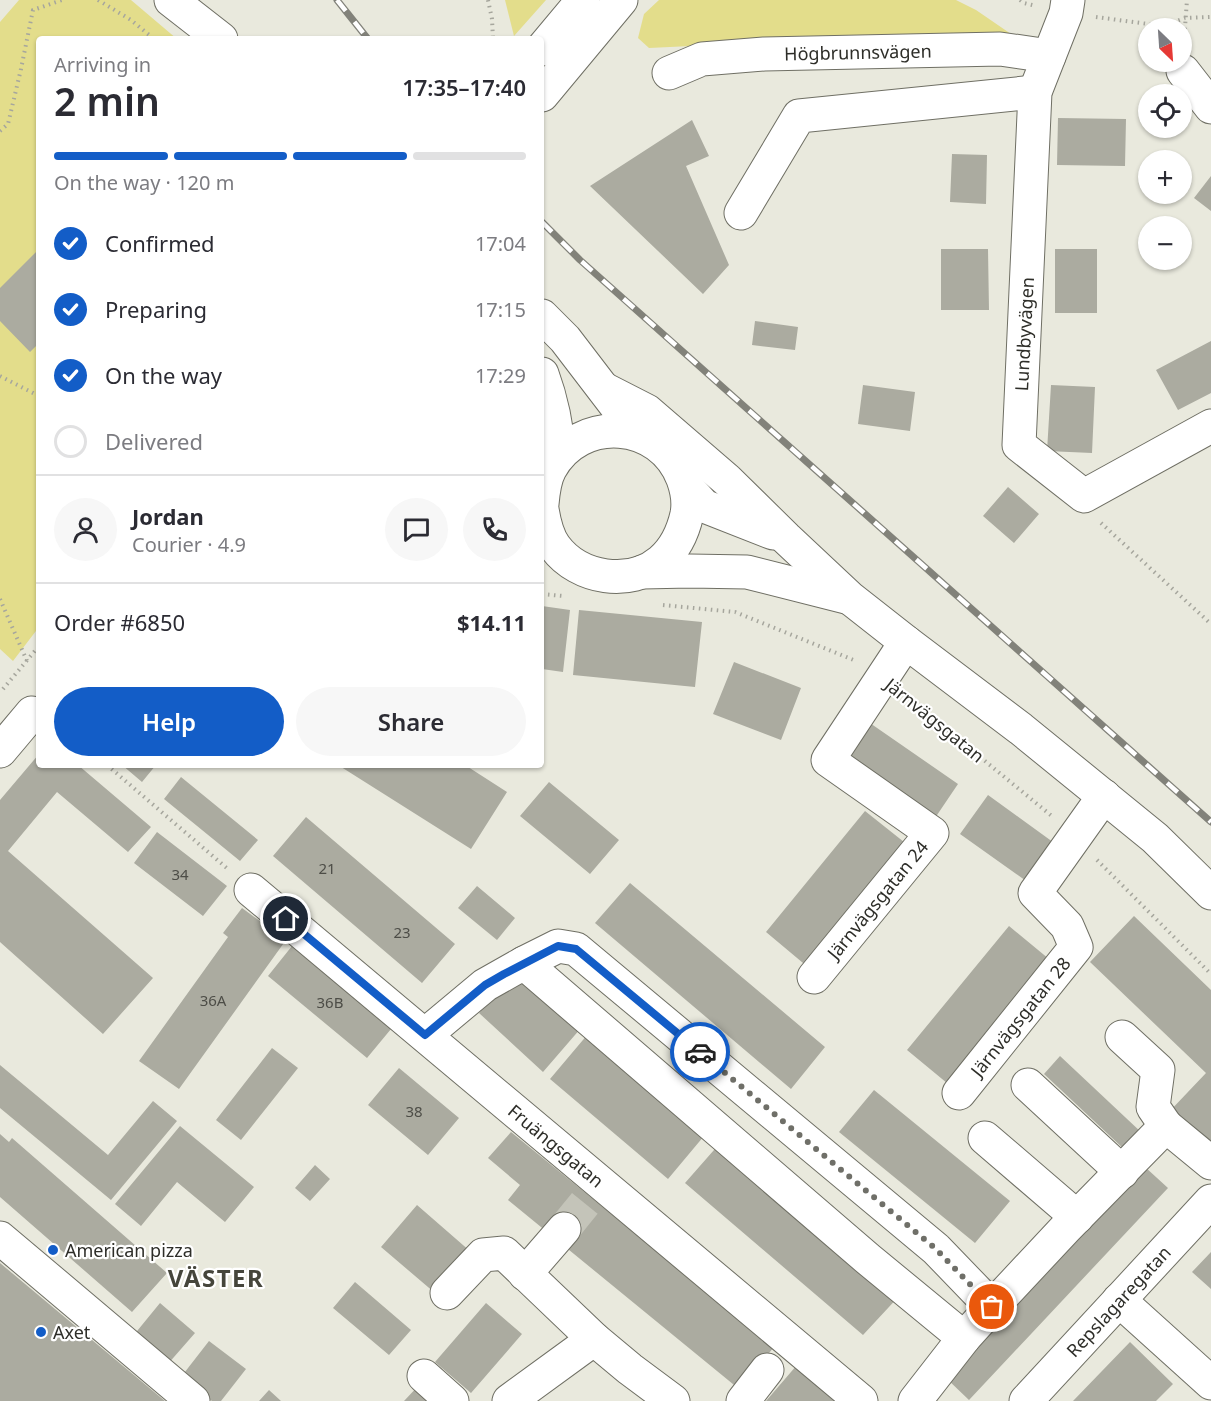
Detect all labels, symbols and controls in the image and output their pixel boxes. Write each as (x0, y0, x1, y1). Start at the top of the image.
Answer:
north arrow (1138, 18, 1192, 72)
map controls (1138, 18, 1192, 270)
street label: Högbrunnsvägen (784, 38, 932, 66)
text: Arriving in (54, 51, 151, 78)
text: 17:35–17:40 (402, 72, 526, 102)
text: 2 min (54, 74, 160, 127)
button: locate (1138, 84, 1192, 138)
button: + (1138, 150, 1192, 204)
text: On the way · 120 m (54, 169, 234, 196)
button: − (1138, 216, 1192, 270)
icon: check (54, 227, 87, 260)
text: Confirmed (105, 228, 215, 258)
text: 17:04 (475, 230, 526, 257)
street label: Lundbyvägen (1009, 276, 1039, 392)
icon: check (54, 293, 87, 326)
text: Preparing (105, 294, 207, 324)
text: 17:15 (475, 296, 526, 323)
icon: check (54, 359, 87, 392)
text: On the way (105, 360, 222, 390)
text: 17:29 (475, 362, 526, 389)
text: Delivered (105, 426, 203, 456)
button: person (54, 498, 117, 561)
button: chat (385, 498, 448, 561)
button: phone (463, 498, 526, 561)
text: Jordan (132, 501, 204, 531)
text: Courier · 4.9 (132, 531, 246, 558)
text: Order #6850 (54, 607, 185, 637)
text: $14.11 (457, 607, 526, 637)
street label: Järnvägsgatan (879, 671, 990, 768)
button: Help (54, 687, 284, 756)
button: Share (296, 687, 526, 756)
street label: Järnvägsgatan 24 (820, 835, 933, 966)
house number: 21 (318, 858, 336, 878)
house number: 34 (171, 864, 189, 884)
pin (260, 893, 311, 944)
icon: home (269, 902, 302, 935)
house number: 23 (393, 922, 411, 942)
street label: Järnvägsgatan 28 (964, 952, 1076, 1083)
house number: 36A (200, 990, 227, 1010)
house number: 36B (317, 992, 343, 1012)
courier (670, 1022, 730, 1082)
icon: car (684, 1036, 717, 1069)
street label: Fruängsgatan (503, 1099, 609, 1193)
house number: 38 (405, 1101, 423, 1121)
place label: American pizza (65, 1238, 193, 1262)
street label: Repslagaregatan (1061, 1240, 1176, 1362)
marker: American pizza (46, 1243, 60, 1257)
district label: VÄSTER (168, 1261, 264, 1294)
pin (966, 1281, 1017, 1332)
icon: bag (975, 1290, 1008, 1323)
place label: Axet (53, 1320, 91, 1344)
marker: Axet (34, 1325, 48, 1339)

